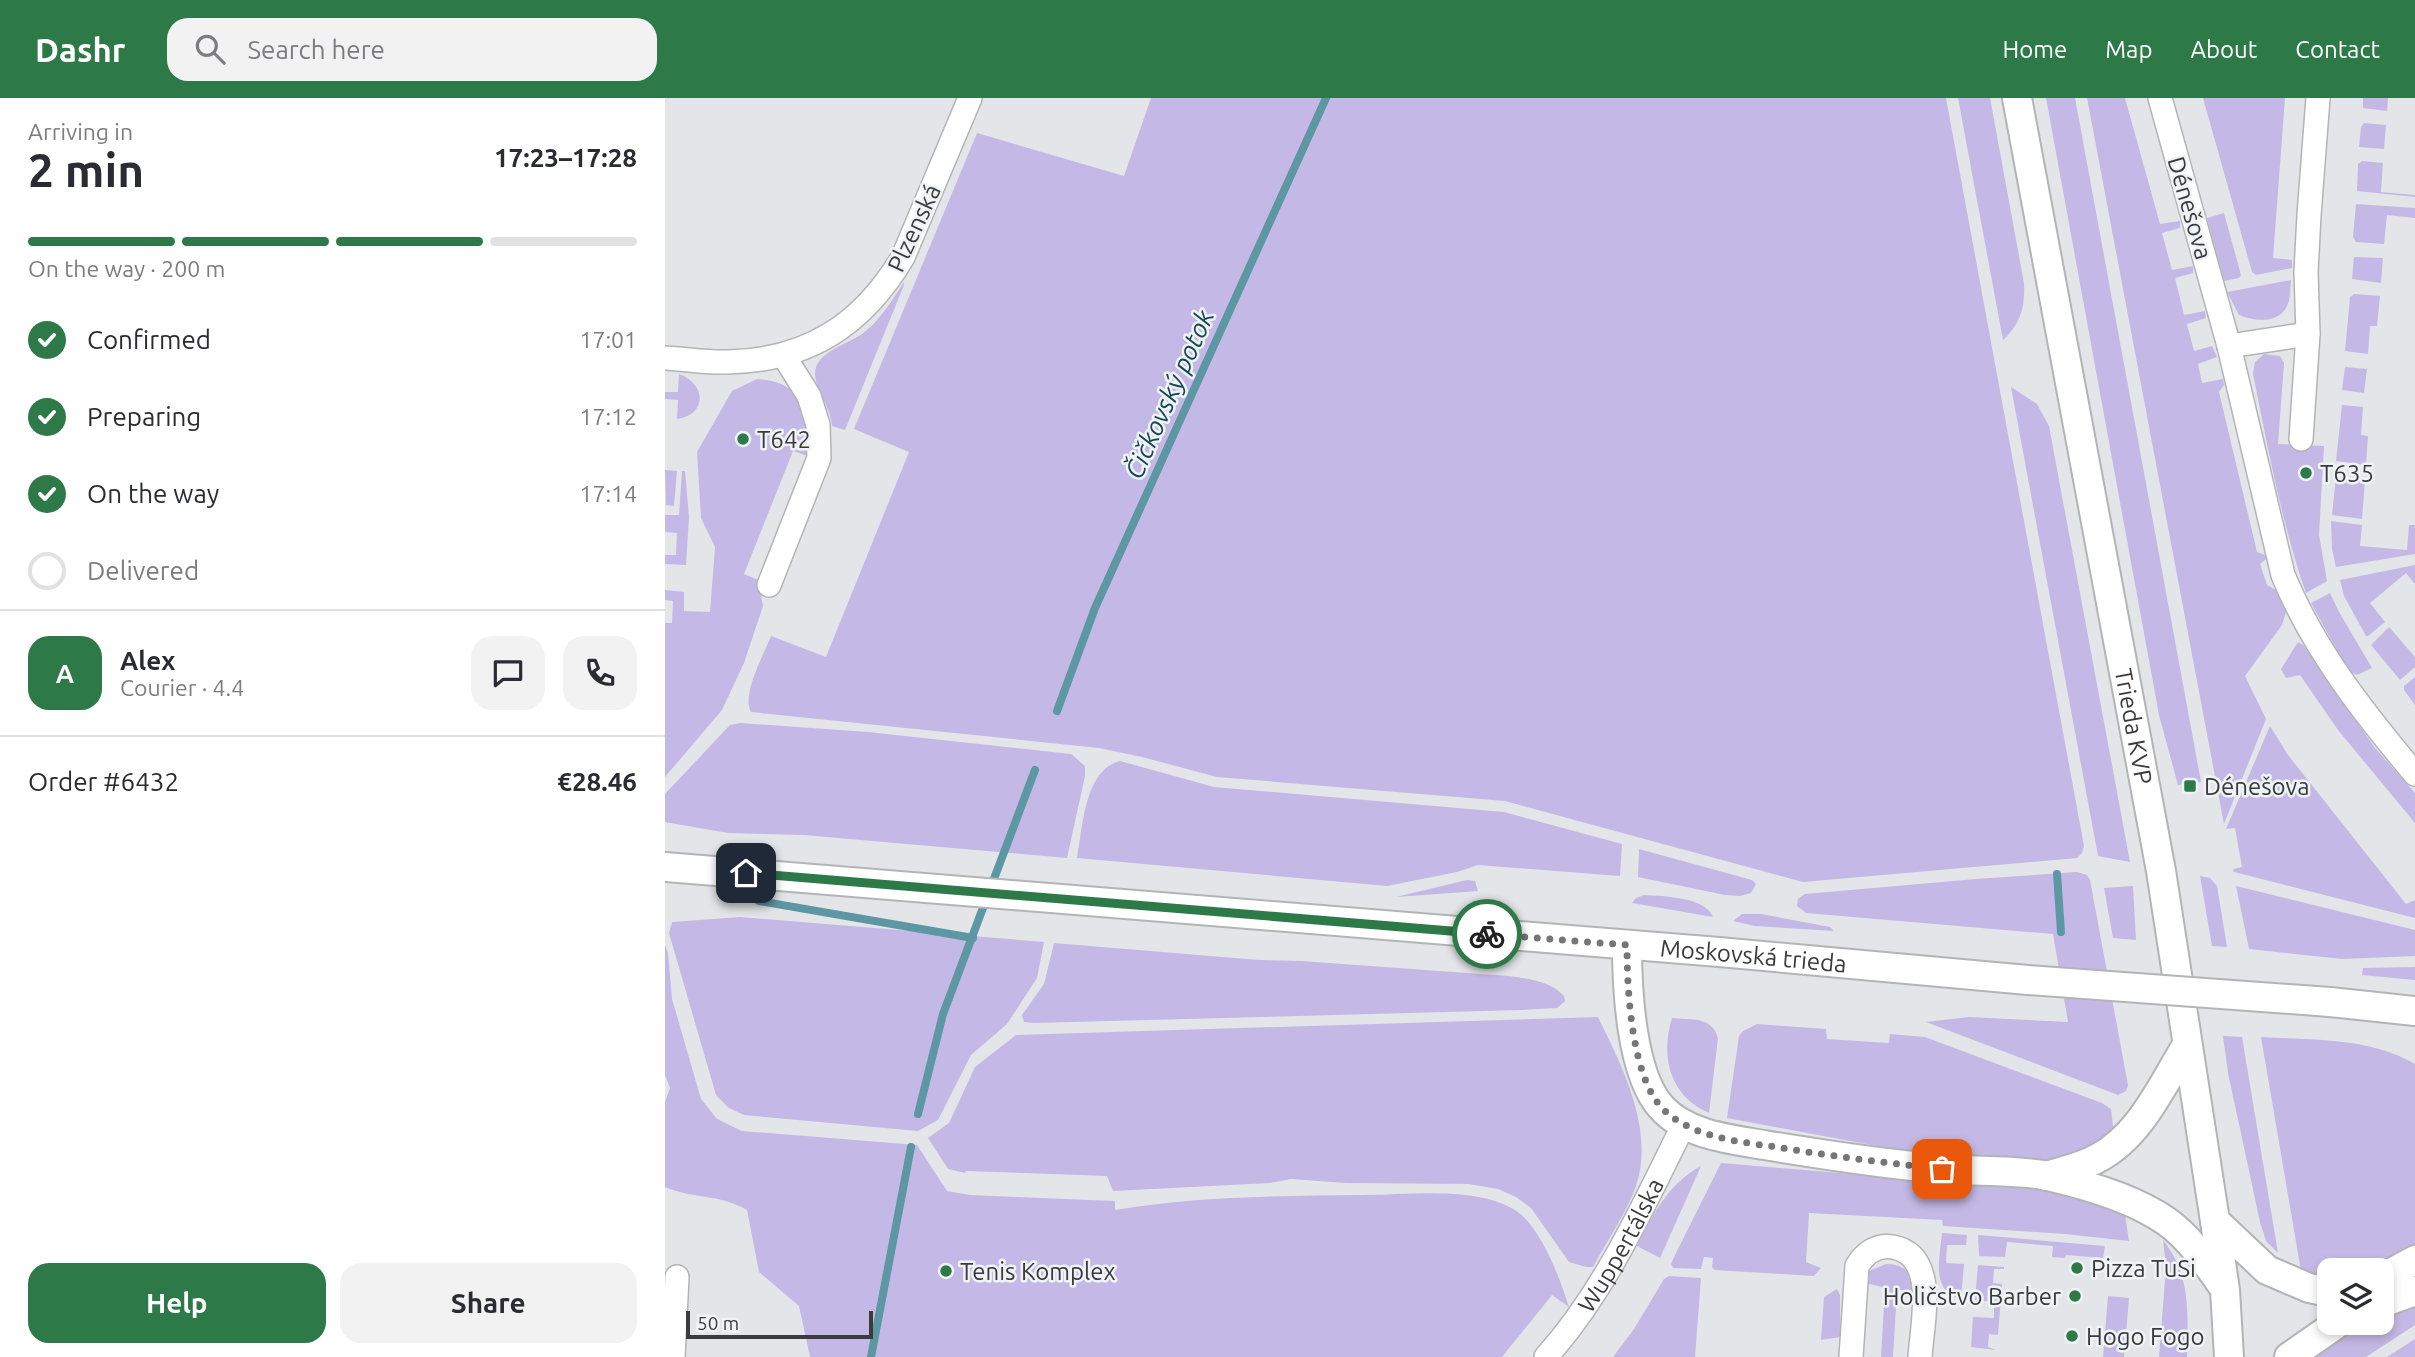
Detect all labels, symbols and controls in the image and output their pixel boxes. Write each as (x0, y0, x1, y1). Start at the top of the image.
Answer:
search box (167, 18, 657, 81)
icon: search (191, 30, 229, 68)
text: Dashr (35, 31, 125, 68)
text: Search here (247, 35, 385, 64)
text: Home (2002, 36, 2067, 63)
text: Map (2105, 36, 2152, 63)
text: About (2190, 36, 2257, 63)
text: Contact (2295, 36, 2380, 63)
text: Arriving in (28, 119, 133, 144)
text: 17:23–17:28 (494, 143, 637, 172)
text: 2 min (28, 144, 144, 196)
street label: Dénešova (2162, 154, 2218, 262)
street label: Plzenská (882, 180, 946, 276)
text: On the way · 200 m (28, 256, 225, 281)
water label: Čičkovský potok (1119, 304, 1220, 483)
icon: check (28, 321, 66, 359)
text: Confirmed (87, 325, 211, 354)
text: 17:01 (579, 327, 637, 352)
icon: check (28, 398, 66, 436)
text: Preparing (87, 402, 201, 431)
text: 17:12 (579, 404, 637, 429)
place label: T642 (757, 426, 811, 453)
marker: T642 (735, 431, 751, 447)
place label: T635 (2320, 460, 2374, 487)
marker: T635 (2298, 465, 2314, 481)
icon: check (28, 475, 66, 513)
text: On the way (87, 479, 219, 508)
text: 17:14 (579, 481, 637, 506)
text: Delivered (87, 556, 199, 585)
button: chat (471, 636, 545, 710)
button: phone (563, 636, 637, 710)
text: Alex (120, 646, 175, 675)
text: A (56, 659, 74, 688)
street label: Trieda KVP (2110, 666, 2158, 786)
text: Courier · 4.4 (120, 675, 244, 700)
text: Order #6432 (28, 767, 179, 796)
text: €28.46 (557, 767, 637, 796)
place label: Dénešova (2204, 773, 2310, 800)
marker: Dénešova (2182, 778, 2198, 794)
pin (716, 843, 776, 903)
icon: home (727, 854, 765, 892)
courier (1452, 899, 1522, 969)
icon: bike (1468, 915, 1506, 953)
street label: Moskovská trieda (1659, 934, 1848, 977)
pin (1912, 1139, 1972, 1199)
icon: bag (1923, 1150, 1961, 1188)
street label: Wuppertálska (1572, 1174, 1669, 1317)
place label: Pizza TuSi (2091, 1255, 2196, 1282)
place label: Tenis Komplex (960, 1258, 1116, 1285)
map controls (2317, 1258, 2394, 1335)
button: layers (2317, 1258, 2394, 1335)
marker: Pizza TuSi (2069, 1260, 2085, 1276)
button: Help (28, 1263, 326, 1343)
button: Share (340, 1263, 637, 1343)
marker: Tenis Komplex (938, 1263, 954, 1279)
place label: Holičstvo Barber (1883, 1283, 2061, 1310)
marker: Holičstvo Barber (2067, 1288, 2083, 1304)
scale bar (686, 1308, 873, 1340)
text: 50 m (697, 1312, 739, 1334)
place label: Hogo Fogo (2086, 1323, 2205, 1350)
marker: Hogo Fogo (2064, 1328, 2080, 1344)

